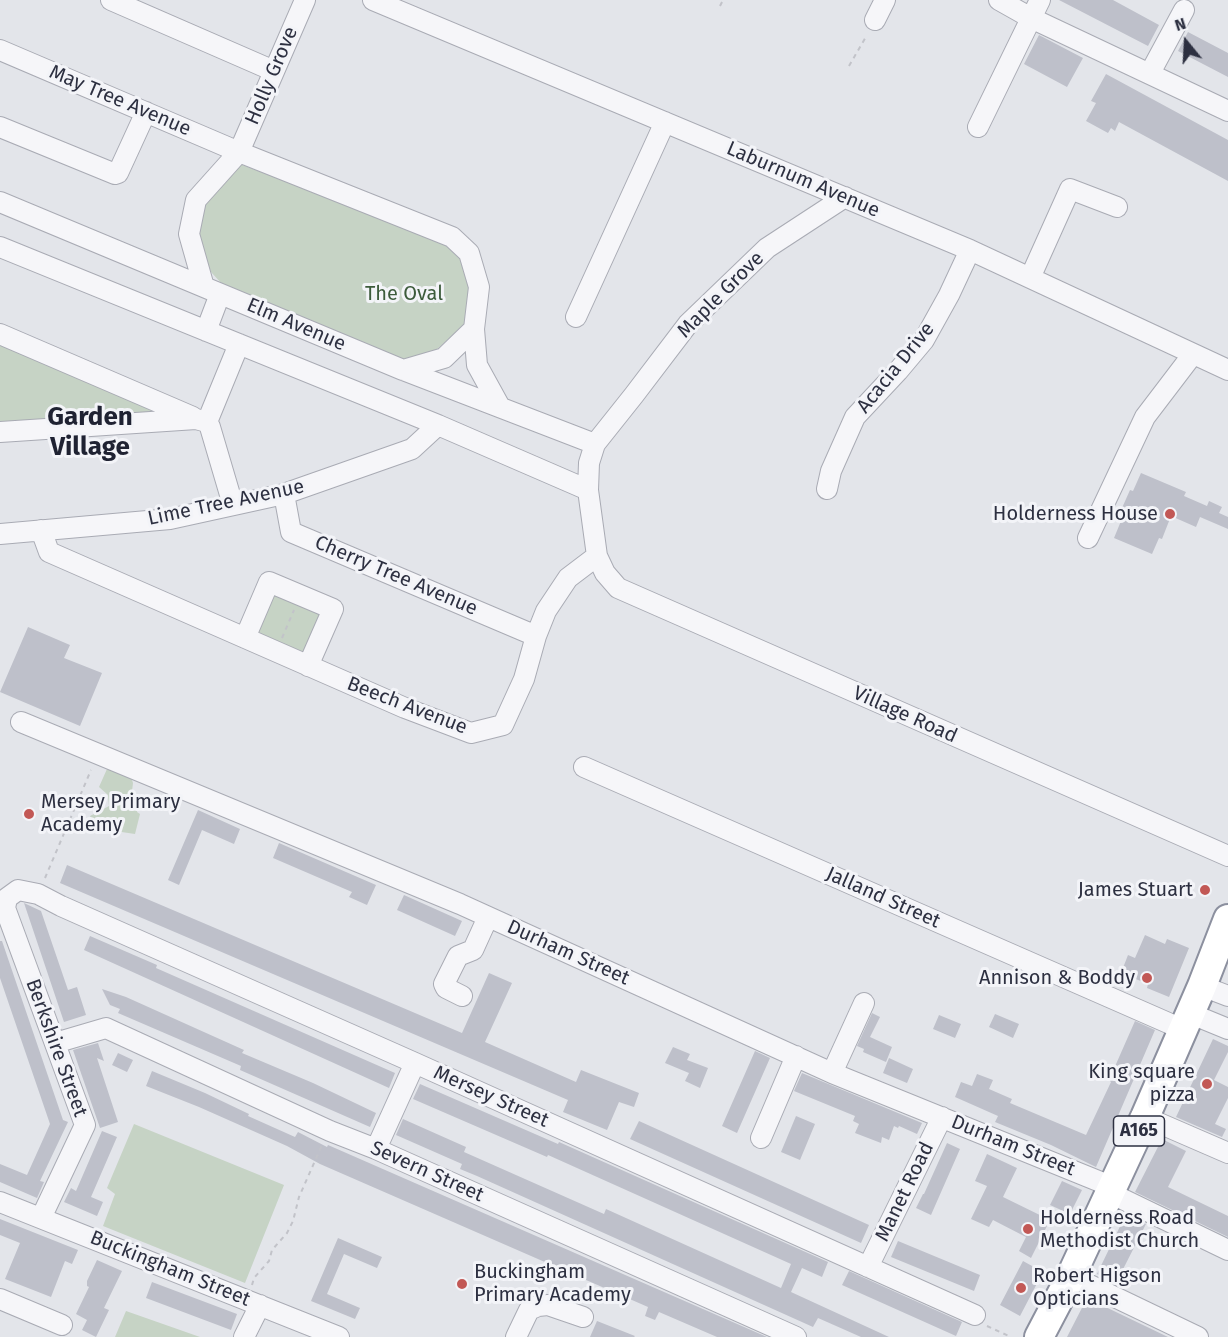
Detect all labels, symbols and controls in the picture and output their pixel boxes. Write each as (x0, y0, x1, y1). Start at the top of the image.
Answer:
north arrow (1156, 12, 1216, 72)
text: N (1172, 14, 1188, 35)
street label: Holly Grove (241, 23, 303, 129)
street label: May Tree Avenue (46, 60, 194, 142)
street label: Laburnum Avenue (723, 137, 883, 223)
street label: Maple Grove (673, 247, 769, 343)
park label: The Oval (365, 282, 443, 306)
street label: Elm Avenue (243, 293, 349, 357)
street label: Acacia Drive (852, 318, 940, 418)
district label: Garden Village (47, 402, 133, 464)
street label: Lime Tree Avenue (146, 475, 306, 531)
place label: Holderness House (993, 502, 1158, 526)
marker: Holderness House (1163, 507, 1177, 521)
street label: Cherry Tree Avenue (311, 531, 481, 621)
street label: Beech Avenue (343, 672, 471, 740)
street label: Village Road (849, 681, 961, 749)
place label: Mersey Primary Academy (41, 790, 180, 837)
marker: Mersey Primary Academy (22, 807, 36, 821)
street label: Jalland Street (822, 862, 944, 934)
place label: James Stuart (1078, 878, 1193, 902)
marker: James Stuart (1198, 883, 1212, 897)
street label: Durham Street (503, 915, 633, 991)
place label: Annison & Boddy (979, 966, 1135, 990)
marker: Annison & Boddy (1140, 971, 1154, 985)
street label: Berkshire Street (20, 976, 92, 1120)
place label: King square pizza (1088, 1060, 1195, 1107)
street label: Mersey Street (430, 1061, 552, 1133)
marker: King square pizza (1200, 1077, 1214, 1091)
street label: Durham Street (948, 1110, 1078, 1182)
road number: A165 (1114, 1116, 1164, 1146)
street label: Severn Street (367, 1136, 487, 1208)
street label: Manet Road (871, 1138, 939, 1246)
place label: Holderness Road Methodist Church (1040, 1206, 1199, 1253)
marker: Holderness Road Methodist Church (1021, 1222, 1035, 1236)
street label: Buckingham Street (86, 1226, 254, 1312)
place label: Buckingham Primary Academy (474, 1260, 631, 1307)
place label: Robert Higson Opticians (1033, 1264, 1162, 1311)
marker: Buckingham Primary Academy (455, 1277, 469, 1291)
marker: Robert Higson Opticians (1014, 1281, 1028, 1295)

